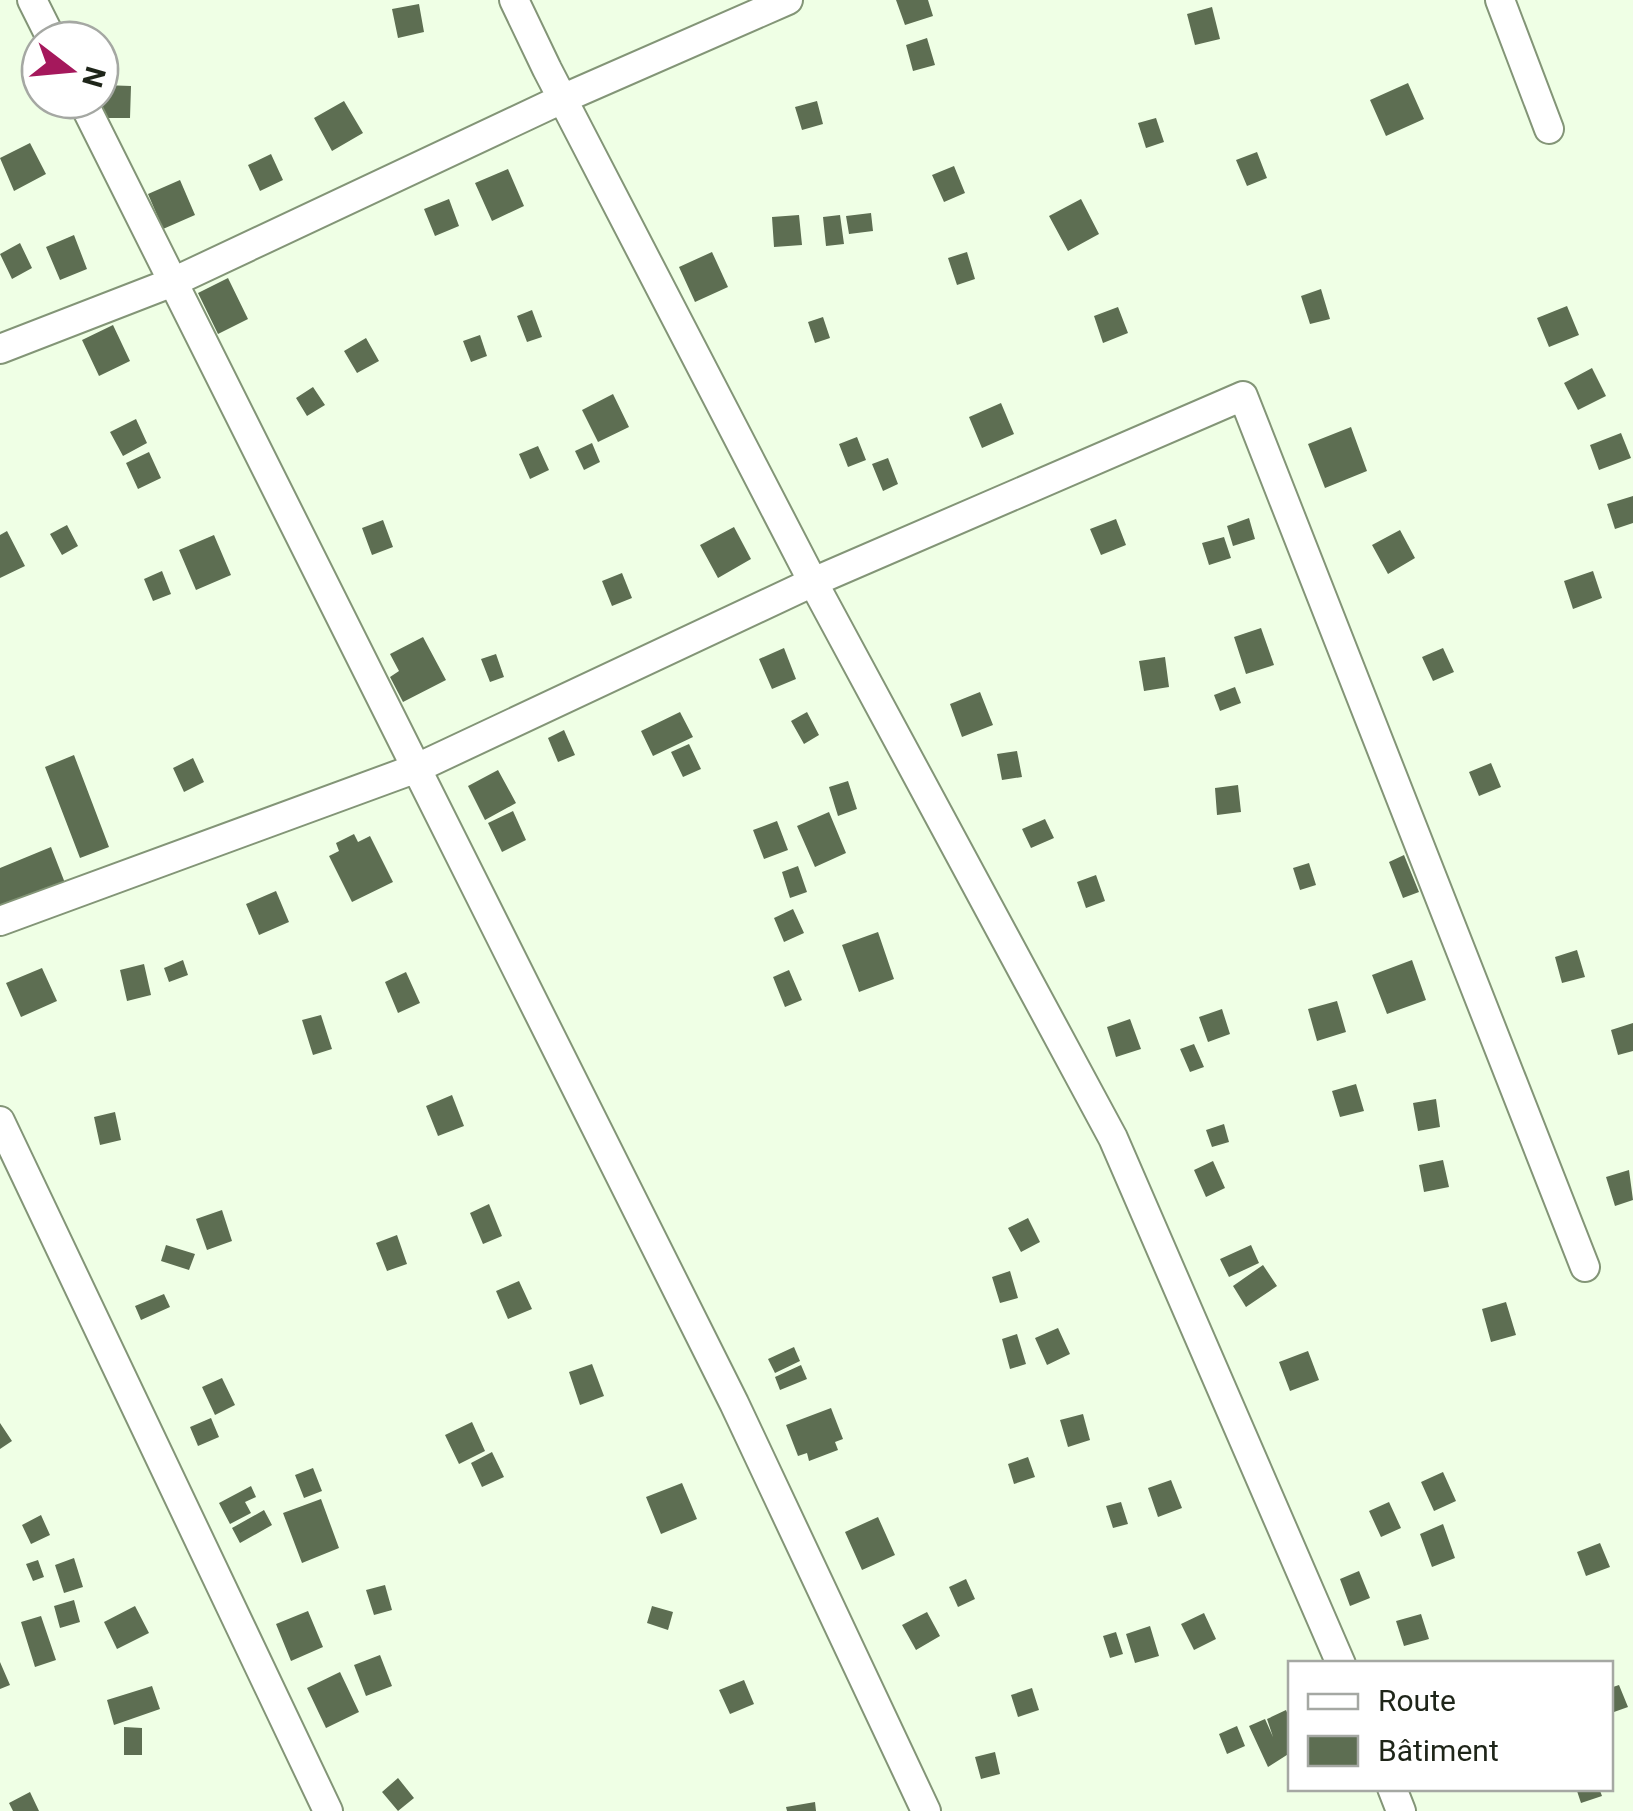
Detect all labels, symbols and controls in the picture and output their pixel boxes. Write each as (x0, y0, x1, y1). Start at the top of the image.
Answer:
north arrow (20, 20, 120, 120)
text: N (75, 63, 112, 91)
legend (1288, 1661, 1613, 1791)
text: Route (1378, 1683, 1456, 1718)
text: Bâtiment (1378, 1733, 1499, 1768)

